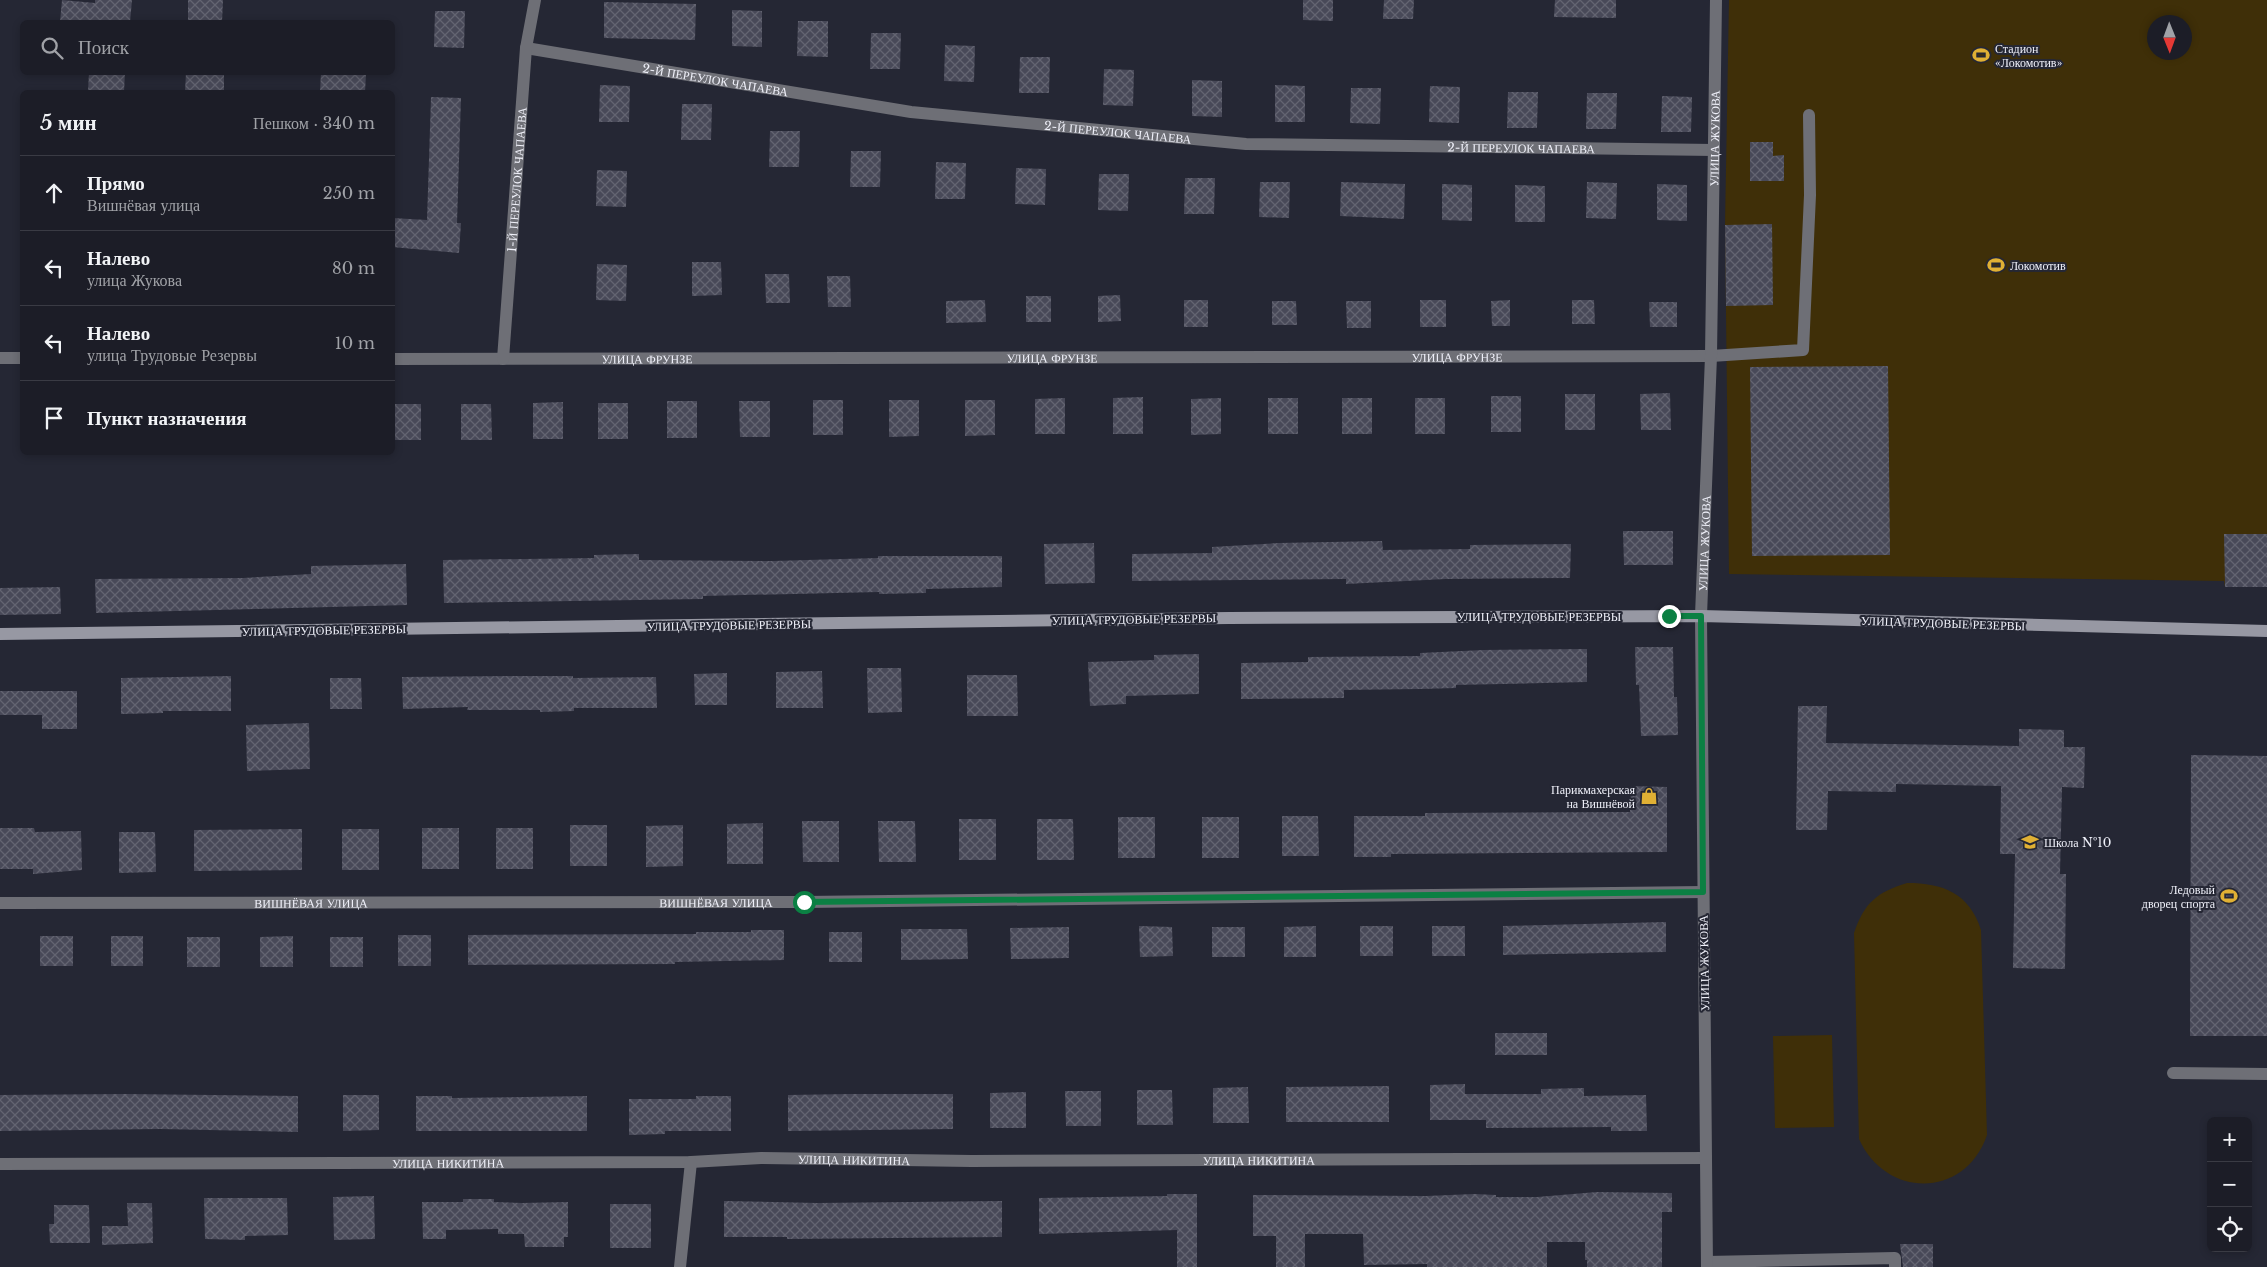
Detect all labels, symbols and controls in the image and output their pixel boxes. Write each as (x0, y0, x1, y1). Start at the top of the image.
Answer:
north arrow (2147, 15, 2192, 60)
search box (20, 20, 395, 75)
icon: search (38, 34, 66, 62)
text: Поиск (78, 36, 129, 59)
place label: Стадион «Локомотив» (1995, 41, 2062, 70)
sports icon: Стадион «Локомотив» (1971, 45, 1991, 65)
street label: 2-Й ПЕРЕУЛОК ЧАПАЕВА (641, 60, 790, 99)
street label: УЛИЦА ЖУКОВА (1706, 90, 1722, 186)
street label: 1-Й ПЕРЕУЛОК ЧАПАЕВА (503, 106, 529, 253)
text: 5 мин (40, 110, 97, 136)
text: Пешком · 340 m (253, 113, 375, 133)
street label: 2-Й ПЕРЕУЛОК ЧАПАЕВА (1044, 117, 1192, 146)
street label: 2-Й ПЕРЕУЛОК ЧАПАЕВА (1447, 139, 1595, 156)
text: Прямо (87, 172, 145, 195)
icon: ahead (40, 179, 68, 207)
text: 250 m (323, 183, 375, 203)
text: Вишнёвая улица (87, 195, 200, 215)
text: Налево (87, 247, 150, 270)
icon: left (40, 254, 68, 282)
sports icon: Локомотив (1986, 255, 2006, 275)
text: 80 m (332, 258, 375, 278)
place label: Локомотив (2010, 258, 2066, 273)
text: улица Жукова (87, 270, 182, 290)
text: Налево (87, 322, 150, 345)
icon: left (40, 329, 68, 357)
text: 10 m (335, 333, 375, 353)
text: улица Трудовые Резервы (87, 345, 257, 365)
street label: УЛИЦА ФРУНЗЕ (1411, 349, 1503, 364)
street label: УЛИЦА ФРУНЗЕ (1006, 350, 1098, 365)
street label: УЛИЦА ФРУНЗЕ (601, 351, 693, 366)
icon: arrive (40, 404, 68, 432)
text: Пункт назначения (87, 407, 247, 430)
street label: УЛИЦА ЖУКОВА (1694, 494, 1713, 591)
route end (1658, 605, 1681, 628)
street label: УЛИЦА ТРУДОВЫЕ РЕЗЕРВЫ (1457, 609, 1622, 624)
street label: УЛИЦА ТРУДОВЫЕ РЕЗЕРВЫ (1052, 610, 1217, 628)
street label: УЛИЦА ТРУДОВЫЕ РЕЗЕРВЫ (1861, 613, 2026, 633)
street label: УЛИЦА ТРУДОВЫЕ РЕЗЕРВЫ (647, 616, 812, 634)
street label: УЛИЦА ТРУДОВЫЕ РЕЗЕРВЫ (242, 621, 407, 639)
place label: Парикмахерская на Вишнёвой (1551, 782, 1636, 811)
shop icon: Парикмахерская на Вишнёвой (1639, 786, 1659, 806)
school or university icon: Школа №10 (2020, 832, 2040, 852)
place label: Школа №10 (2044, 835, 2111, 850)
place label: Ледовый дворец спорта (2142, 882, 2216, 911)
sports icon: Ледовый дворец спорта (2219, 886, 2239, 906)
route start (793, 891, 816, 914)
street label: ВИШНЁВАЯ УЛИЦА (254, 895, 368, 910)
street label: ВИШНЁВАЯ УЛИЦА (659, 895, 773, 910)
street label: УЛИЦА ЖУКОВА (1696, 915, 1712, 1011)
map controls (2207, 1117, 2252, 1252)
button: + (2207, 1117, 2252, 1162)
street label: УЛИЦА НИКИТИНА (798, 1151, 910, 1168)
street label: УЛИЦА НИКИТИНА (1203, 1152, 1315, 1168)
street label: УЛИЦА НИКИТИНА (392, 1155, 504, 1170)
button: − (2207, 1162, 2252, 1207)
button: locate (2207, 1207, 2252, 1252)

